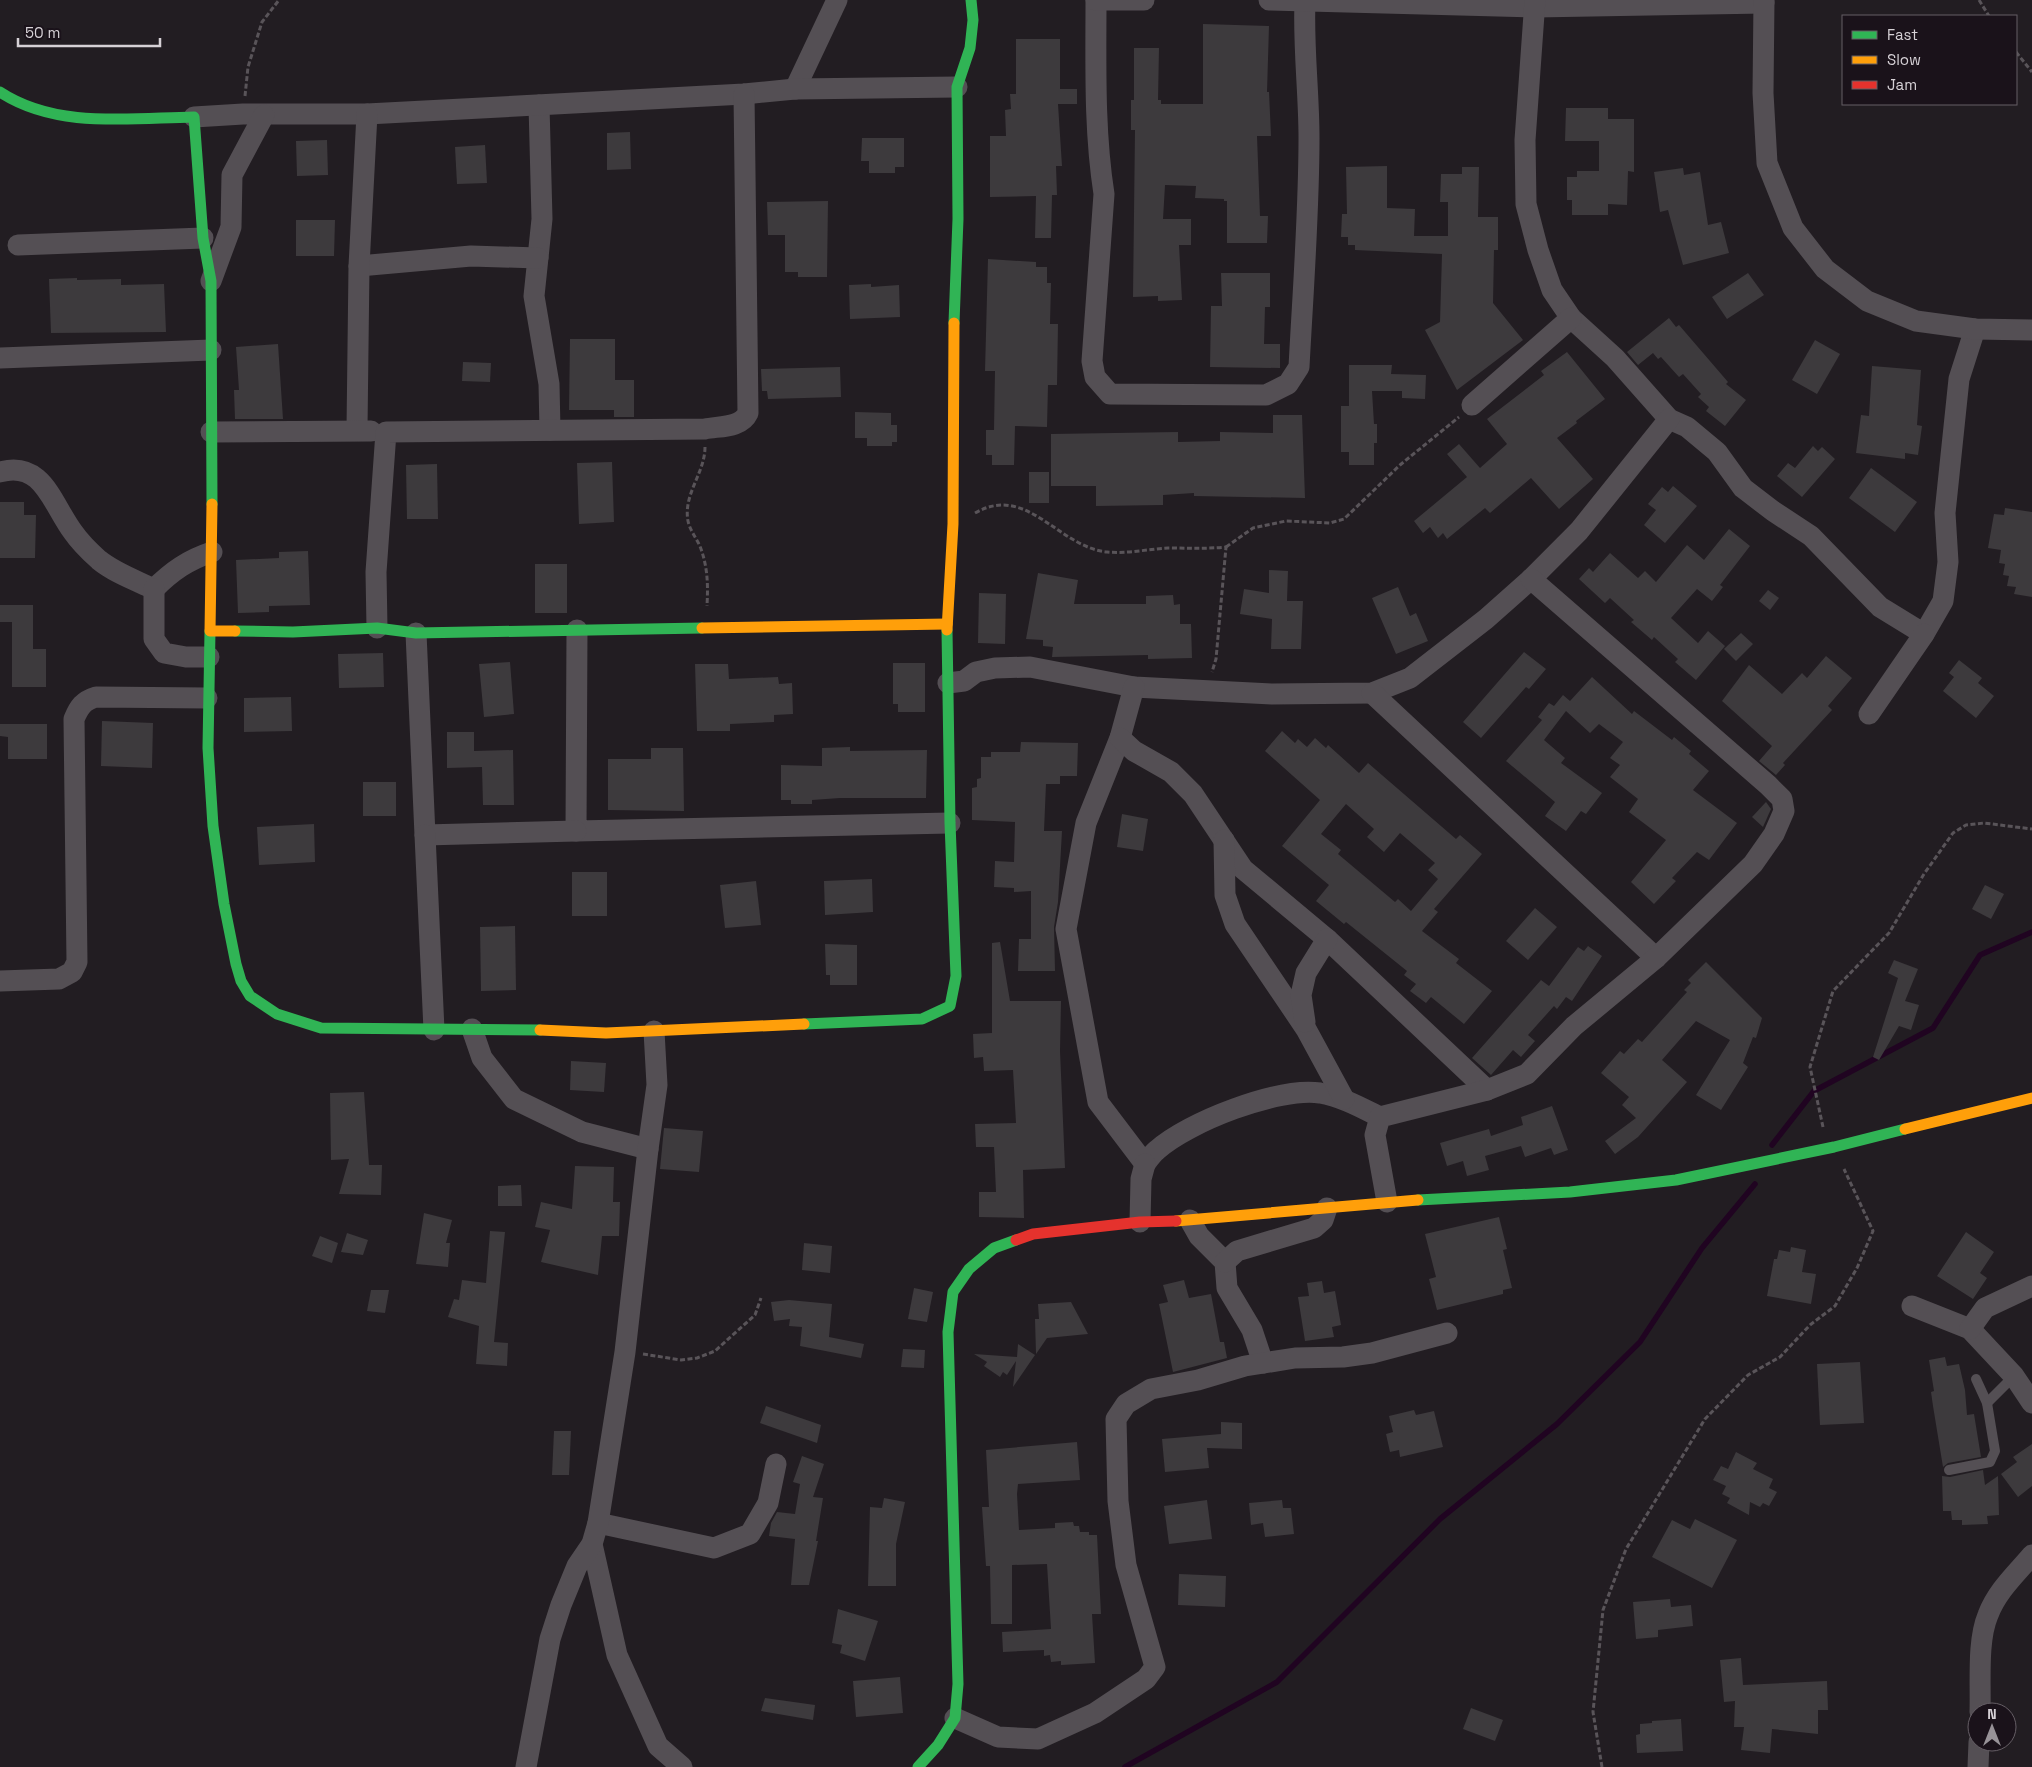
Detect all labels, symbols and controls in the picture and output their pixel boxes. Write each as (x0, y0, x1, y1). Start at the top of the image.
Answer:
scale bar (18, 15, 160, 47)
legend (1842, 15, 2017, 105)
text: 50 m (25, 23, 60, 42)
text: Fast (1887, 25, 1918, 44)
text: Slow (1887, 50, 1921, 69)
text: Jam (1887, 75, 1917, 94)
north arrow (1967, 1702, 2017, 1752)
text: N (1987, 1705, 1997, 1723)

